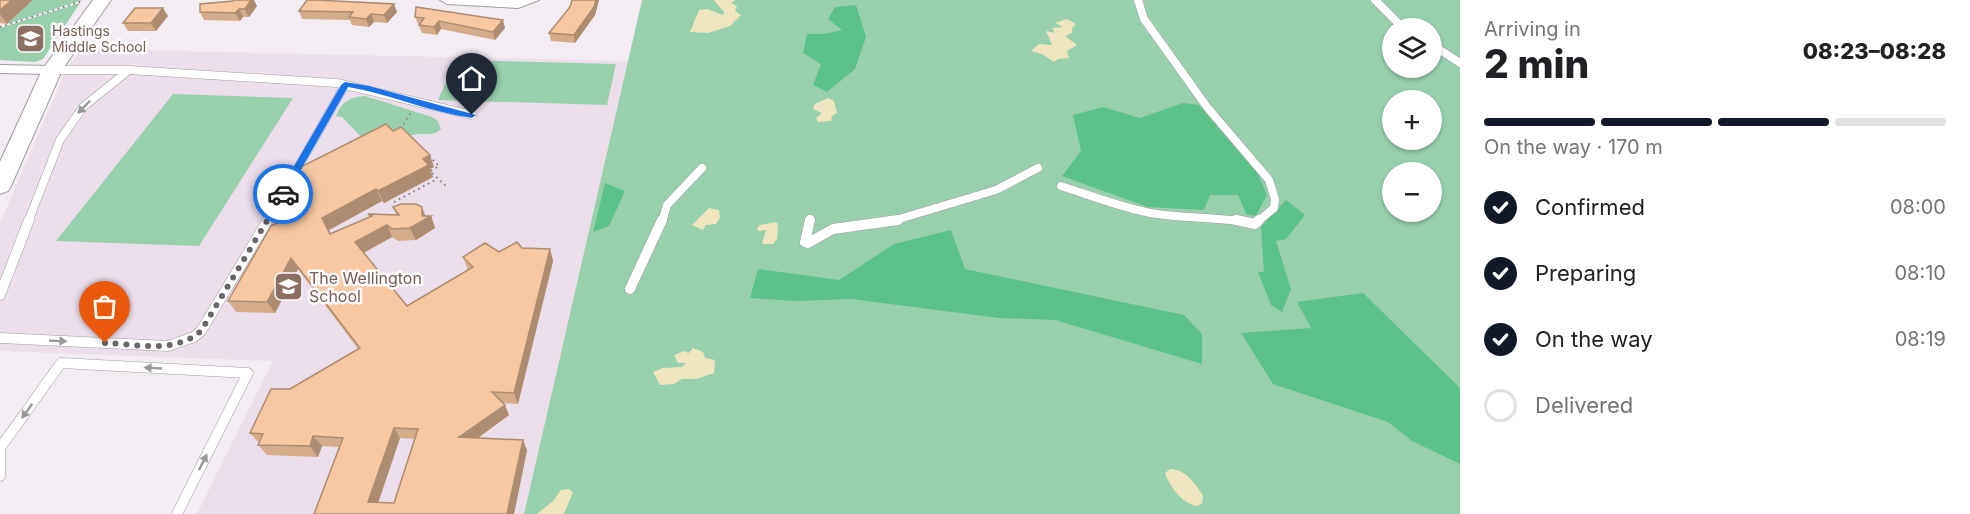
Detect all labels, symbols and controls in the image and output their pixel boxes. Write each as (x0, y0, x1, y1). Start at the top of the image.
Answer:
text: Arriving in (1484, 17, 1581, 41)
map controls (1382, 18, 1442, 222)
button: layers (1382, 18, 1442, 78)
school or university icon: Hastings Middle School (15, 22, 47, 54)
place label: Hastings Middle School (52, 22, 146, 55)
text: 08:23–08:28 (1803, 38, 1946, 64)
text: 2 min (1484, 40, 1589, 87)
pin (446, 53, 497, 115)
icon: home (455, 62, 488, 95)
button: + (1382, 90, 1442, 150)
one-way arrow (77, 100, 91, 115)
text: On the way · 170 m (1484, 135, 1663, 159)
button: − (1382, 162, 1442, 222)
courier (253, 164, 313, 224)
icon: car (267, 178, 300, 211)
icon: check (1484, 191, 1517, 224)
text: Confirmed (1535, 194, 1645, 220)
text: 08:00 (1890, 195, 1946, 219)
icon: check (1484, 257, 1517, 290)
text: Preparing (1535, 260, 1636, 286)
text: 08:10 (1894, 261, 1946, 285)
place label: The Wellington School (309, 268, 422, 306)
school or university icon: The Wellington School (272, 271, 304, 303)
pin (79, 281, 130, 343)
icon: bag (88, 290, 121, 323)
icon: check (1484, 323, 1517, 356)
text: On the way (1535, 326, 1653, 352)
text: 08:19 (1895, 327, 1946, 351)
one-way arrow (49, 336, 68, 345)
one-way arrow (143, 363, 162, 372)
text: Delivered (1535, 392, 1633, 418)
one-way arrow (21, 402, 33, 418)
one-way arrow (199, 453, 208, 470)

